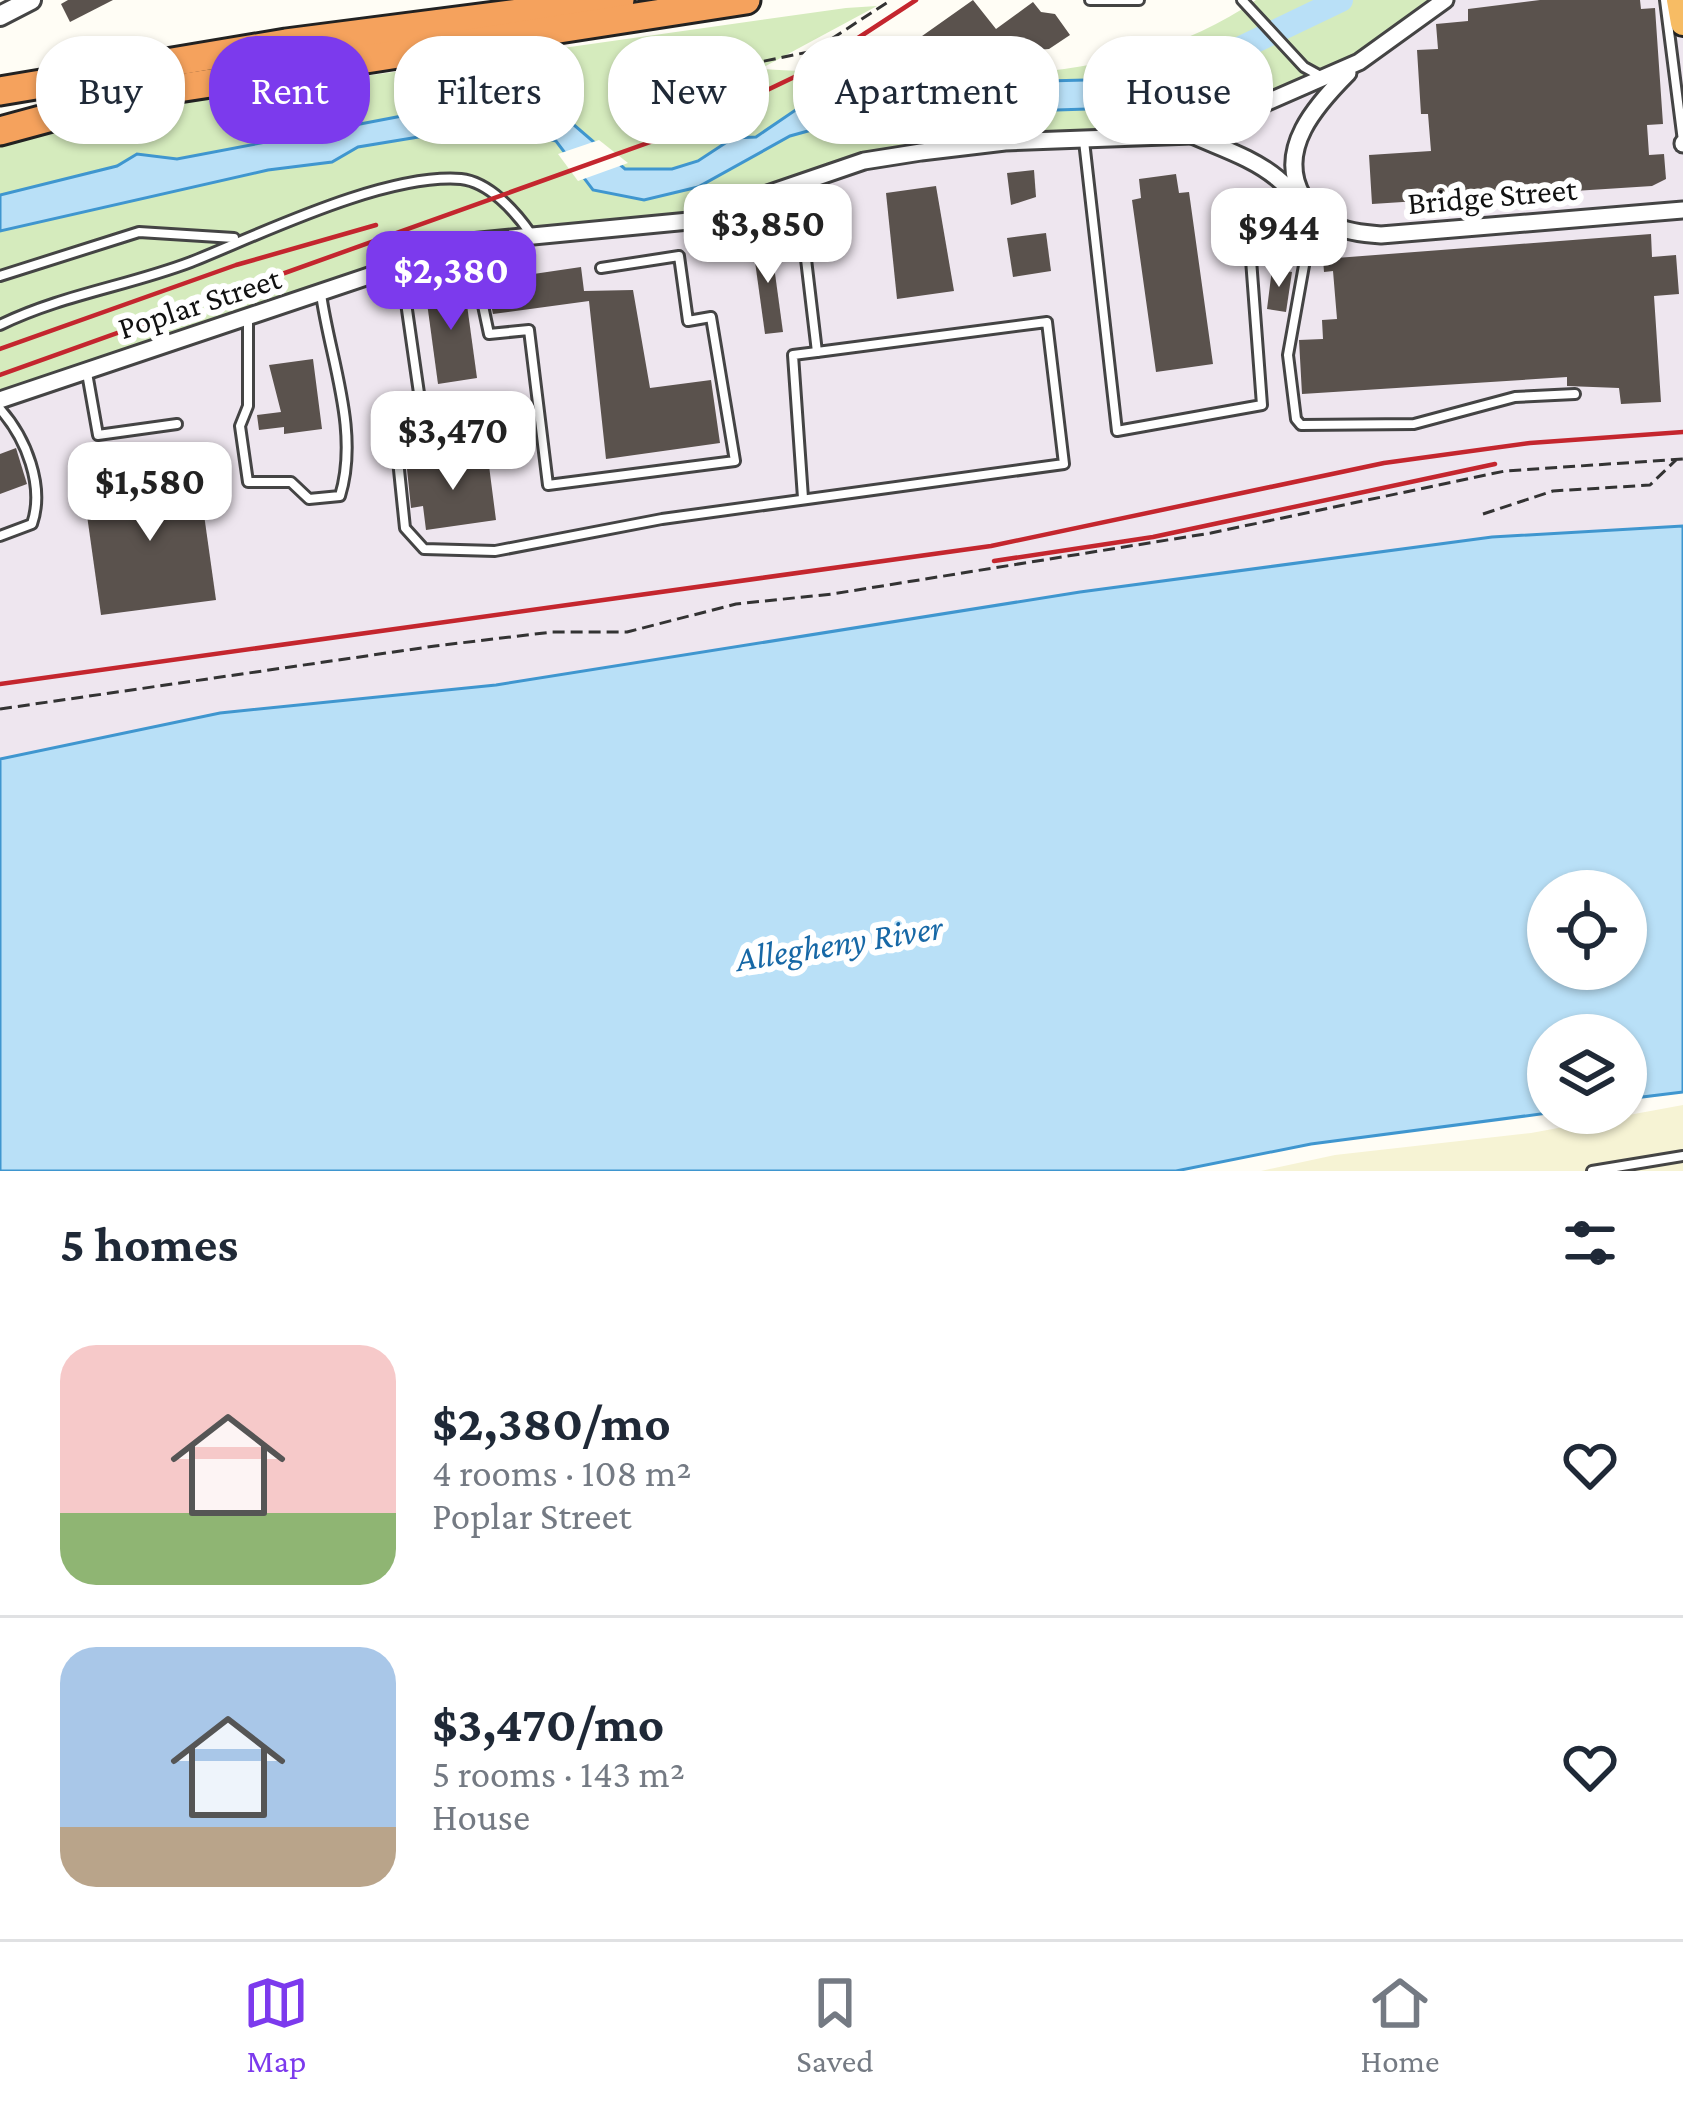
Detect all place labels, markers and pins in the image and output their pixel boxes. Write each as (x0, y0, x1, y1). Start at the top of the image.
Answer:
pin: $3,850 (670, 184, 866, 286)
pin: $944 (1208, 188, 1350, 290)
pin: $2,380 (353, 231, 549, 333)
pin: $3,470 (355, 391, 551, 493)
pin: $1,580 (52, 442, 248, 544)

